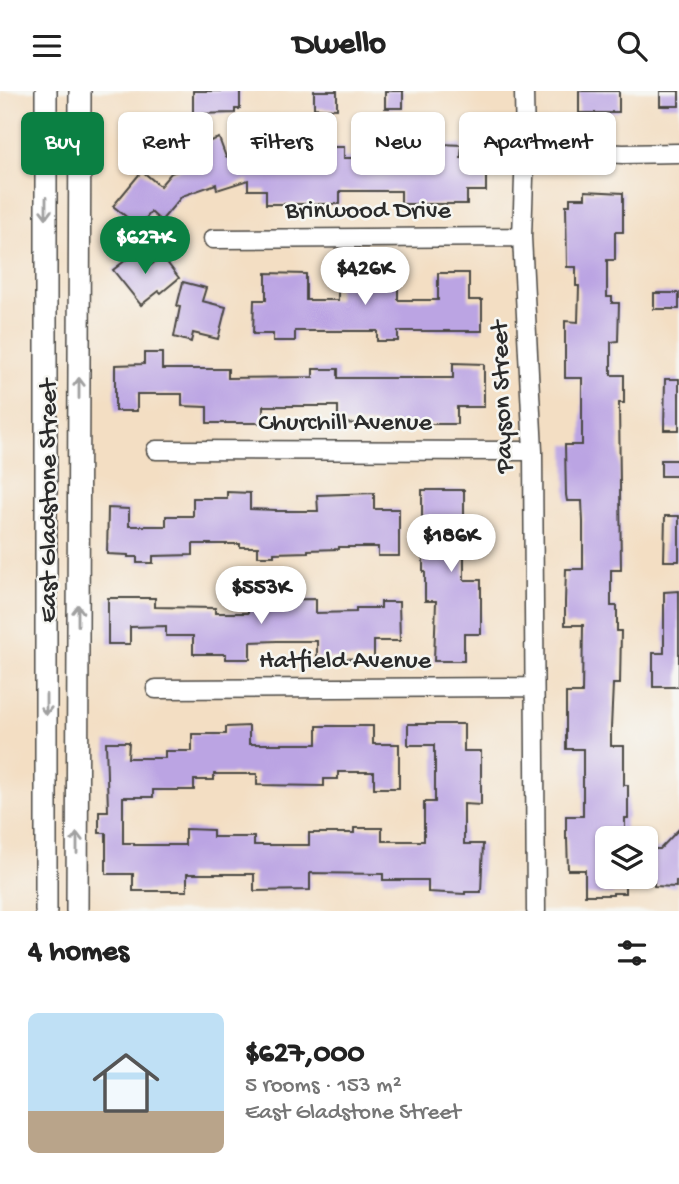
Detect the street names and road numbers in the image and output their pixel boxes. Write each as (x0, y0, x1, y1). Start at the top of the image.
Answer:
street label: Brinwood Drive (284, 197, 451, 228)
street label: Payson Street (486, 318, 522, 475)
street label: East Gladstone Street (35, 377, 66, 623)
street label: Churchill Avenue (258, 409, 432, 440)
street label: Hatfield Avenue (259, 647, 432, 678)

